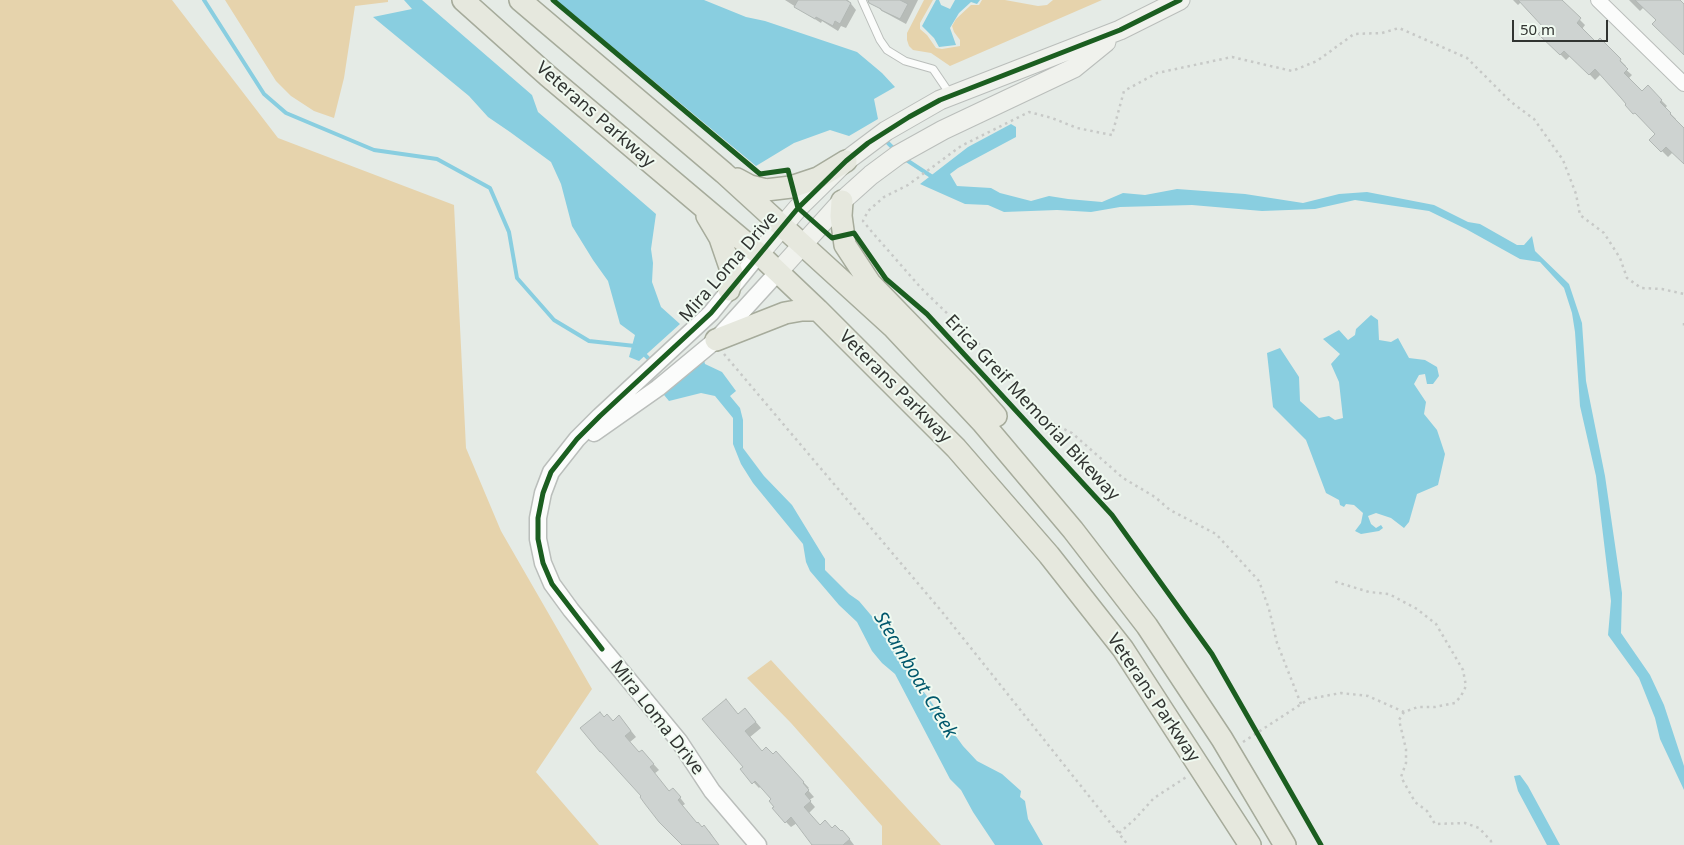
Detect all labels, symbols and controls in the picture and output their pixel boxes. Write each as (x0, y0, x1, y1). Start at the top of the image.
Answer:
scale bar (1514, 10, 1610, 42)
text: 50 m (1520, 19, 1555, 39)
street label: Veterans Parkway (531, 58, 659, 172)
street label: Mira Loma Drive (675, 207, 783, 327)
street label: Erica Greif Memorial Bikeway (940, 311, 1124, 505)
street label: Veterans Parkway (834, 326, 956, 448)
water label: Steamboat Creek (868, 608, 962, 742)
street label: Veterans Parkway (1102, 630, 1204, 766)
street label: Mira Loma Drive (606, 656, 708, 780)

